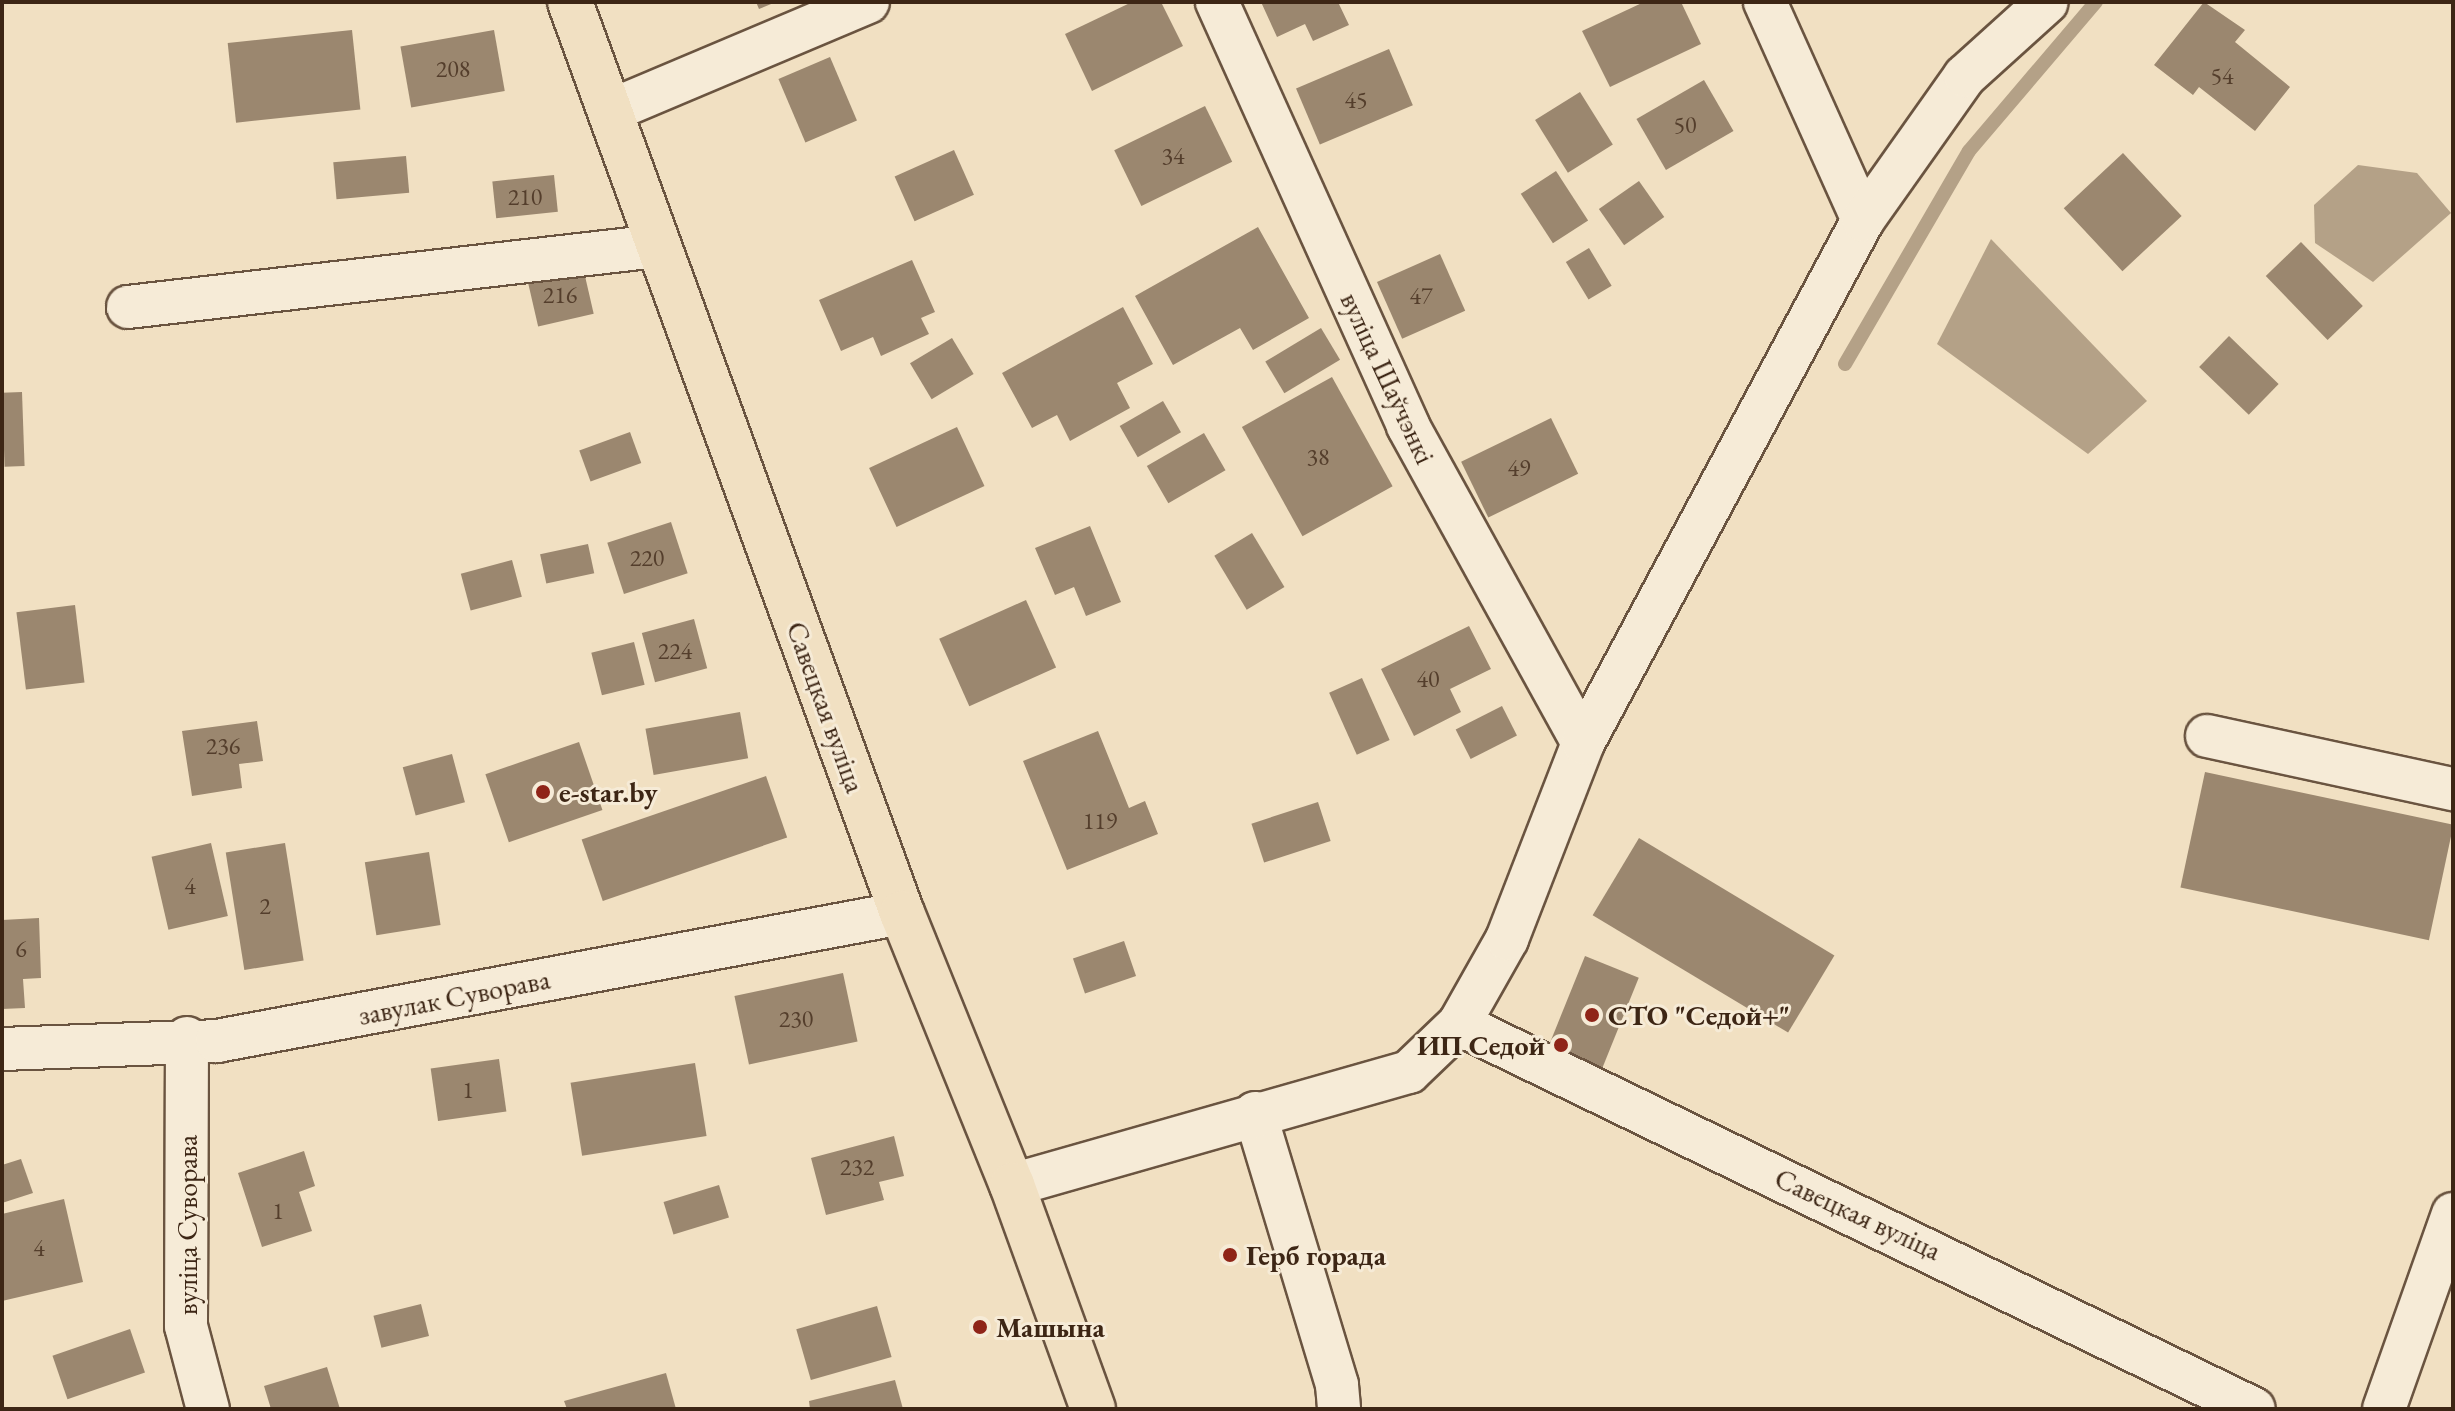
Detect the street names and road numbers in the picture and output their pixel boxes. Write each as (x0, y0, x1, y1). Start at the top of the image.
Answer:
street label: вуліца Шаўчэнкі (1334, 287, 1442, 469)
street label: Савецкая вуліца (780, 617, 872, 797)
street label: завулак Суворава (355, 962, 553, 1032)
street label: вуліца Суворава (170, 1135, 204, 1315)
street label: Савецкая вуліца (1770, 1161, 1946, 1267)

